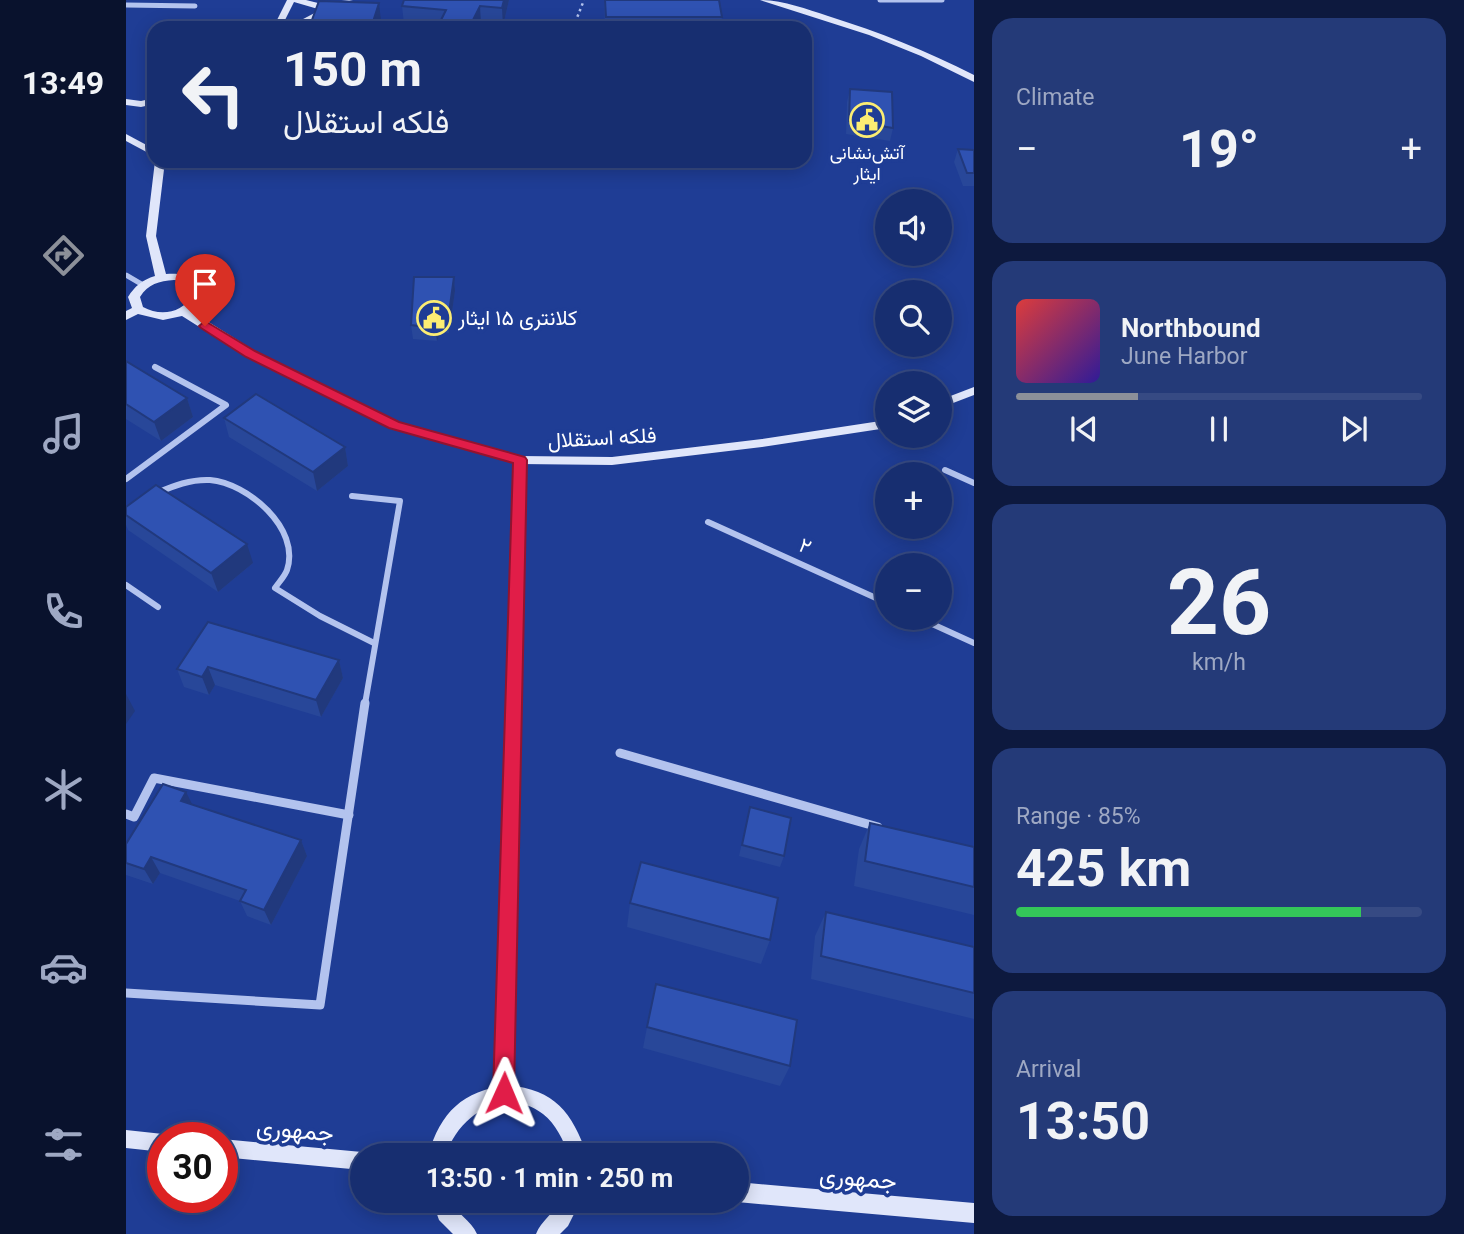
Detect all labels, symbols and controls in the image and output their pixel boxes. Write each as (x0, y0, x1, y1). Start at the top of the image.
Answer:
text: 150 m (283, 41, 422, 98)
icon: left (168, 49, 259, 140)
text: 13:49 (22, 64, 104, 102)
text: Climate (1016, 84, 1095, 111)
public building icon: آتش‌نشانی ایثار (848, 101, 886, 139)
text: فلکه استقلال (283, 103, 449, 141)
text: 19° (1179, 119, 1259, 180)
text: − (1016, 127, 1038, 171)
text: + (1400, 127, 1422, 171)
place label: آتش‌نشانی ایثار (830, 142, 906, 185)
map controls (875, 189, 952, 630)
button: sound (875, 189, 952, 266)
icon: directions (39, 231, 88, 280)
pin (175, 254, 235, 326)
icon: arrive (186, 265, 224, 303)
button: search (875, 280, 952, 357)
public building icon: کلانتری ۱۵ ایثار (415, 299, 453, 337)
place label: کلانتری ۱۵ ایثار (457, 306, 577, 331)
text: Northbound (1121, 313, 1261, 343)
text: June Harbor (1121, 343, 1248, 370)
button: layers (875, 371, 952, 448)
icon: music (39, 409, 88, 458)
icon: previous (1065, 410, 1103, 448)
icon: pause (1200, 410, 1238, 448)
icon: next (1335, 410, 1373, 448)
street label: فلکه استقلال (547, 423, 657, 453)
button: + (875, 462, 952, 539)
street label: ۲ (795, 533, 815, 559)
text: 26 (1167, 550, 1271, 656)
button: − (875, 553, 952, 630)
icon: phone (39, 587, 88, 636)
text: km/h (1192, 649, 1246, 676)
icon: climate (39, 765, 88, 814)
text: Range · 85% (1016, 803, 1141, 830)
text: 425 km (1016, 838, 1191, 899)
icon: car (39, 943, 88, 992)
position arrow (467, 1056, 541, 1130)
text: Arrival (1016, 1056, 1081, 1083)
text: 13:50 (1016, 1091, 1150, 1152)
street label: جمهوری (255, 1113, 335, 1148)
icon: filters (39, 1120, 88, 1169)
speed limit sign: 30 (147, 1122, 238, 1213)
street label: جمهوری (818, 1161, 898, 1196)
text: 13:50 · 1 min · 250 m (426, 1163, 673, 1193)

